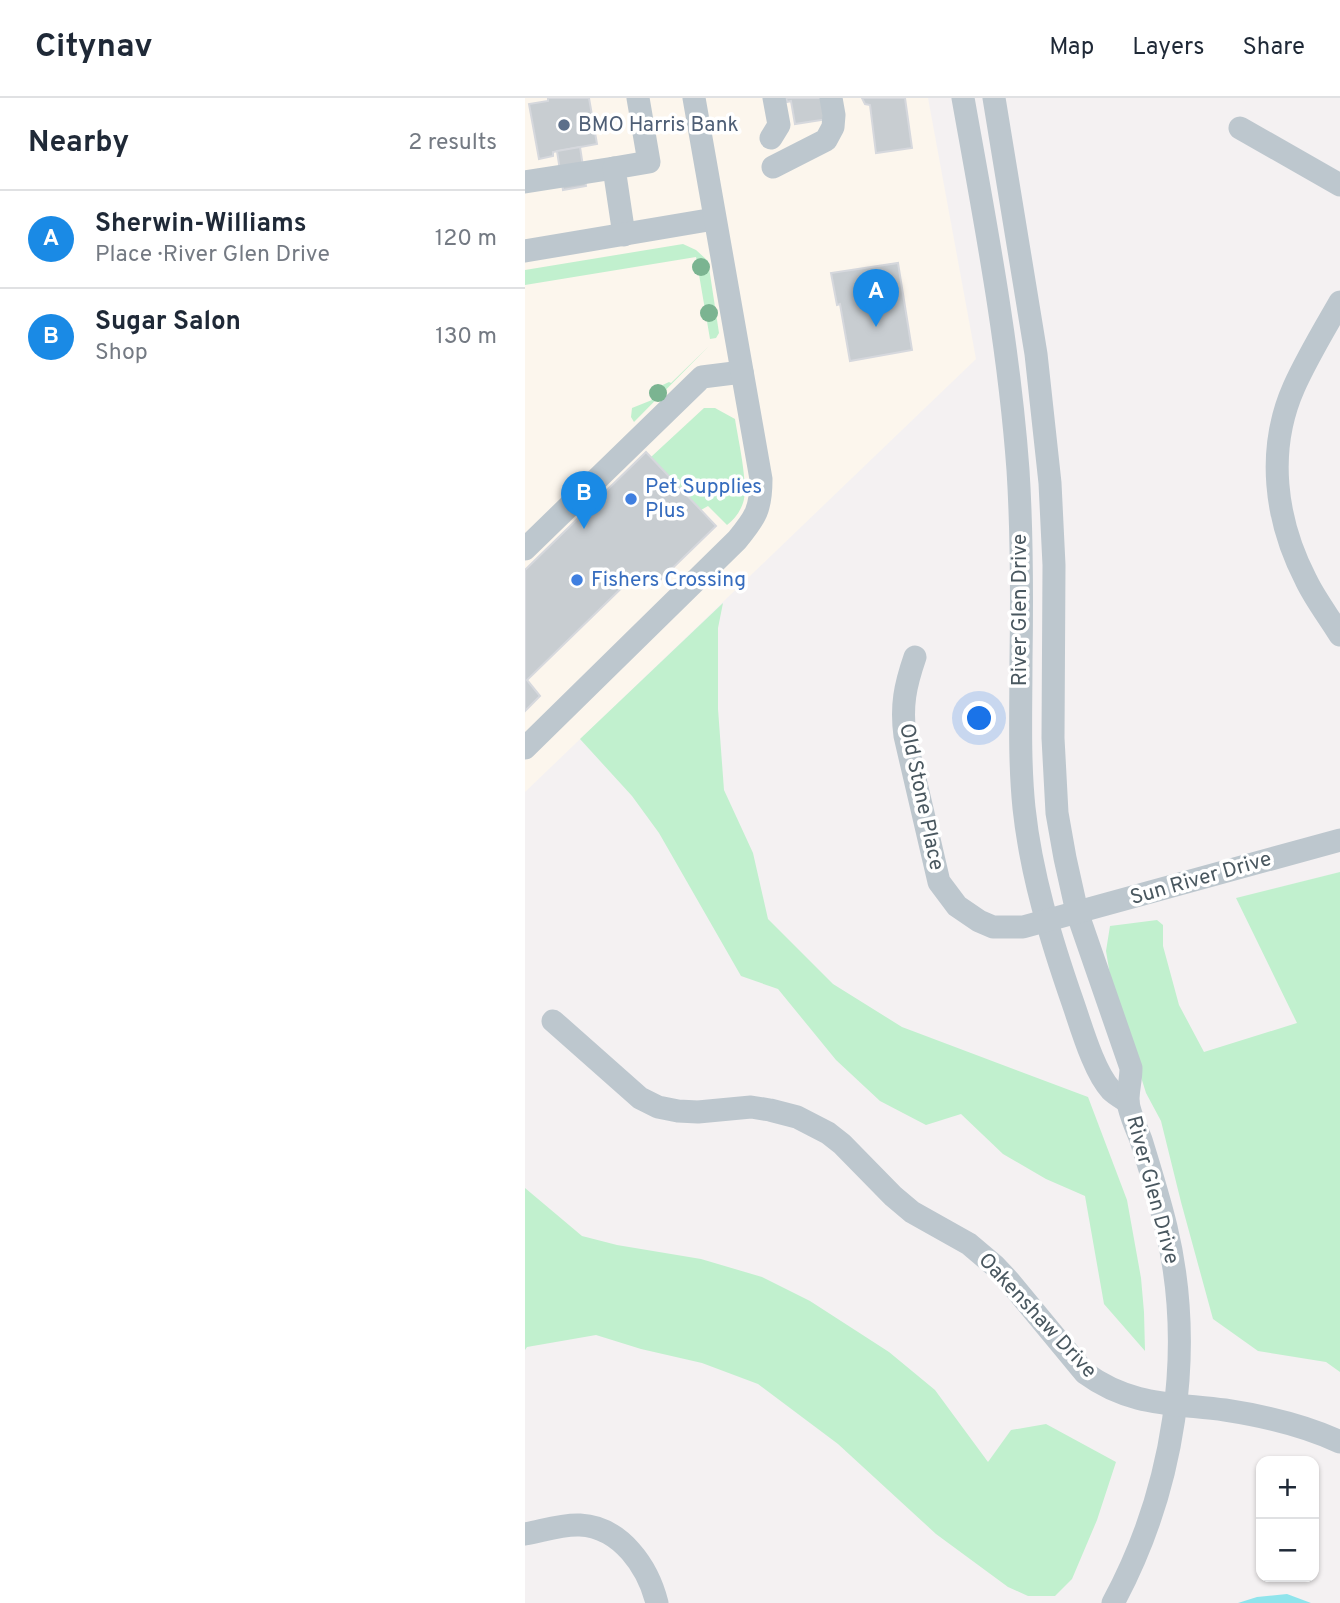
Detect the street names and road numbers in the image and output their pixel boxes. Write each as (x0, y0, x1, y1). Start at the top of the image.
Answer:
street label: River Glen Drive (1007, 534, 1034, 686)
street label: Old Stone Place (892, 721, 950, 873)
street label: Sun River Drive (1127, 846, 1275, 912)
street label: River Glen Drive (1119, 1113, 1185, 1267)
street label: Oakenshaw Drive (972, 1247, 1102, 1385)

